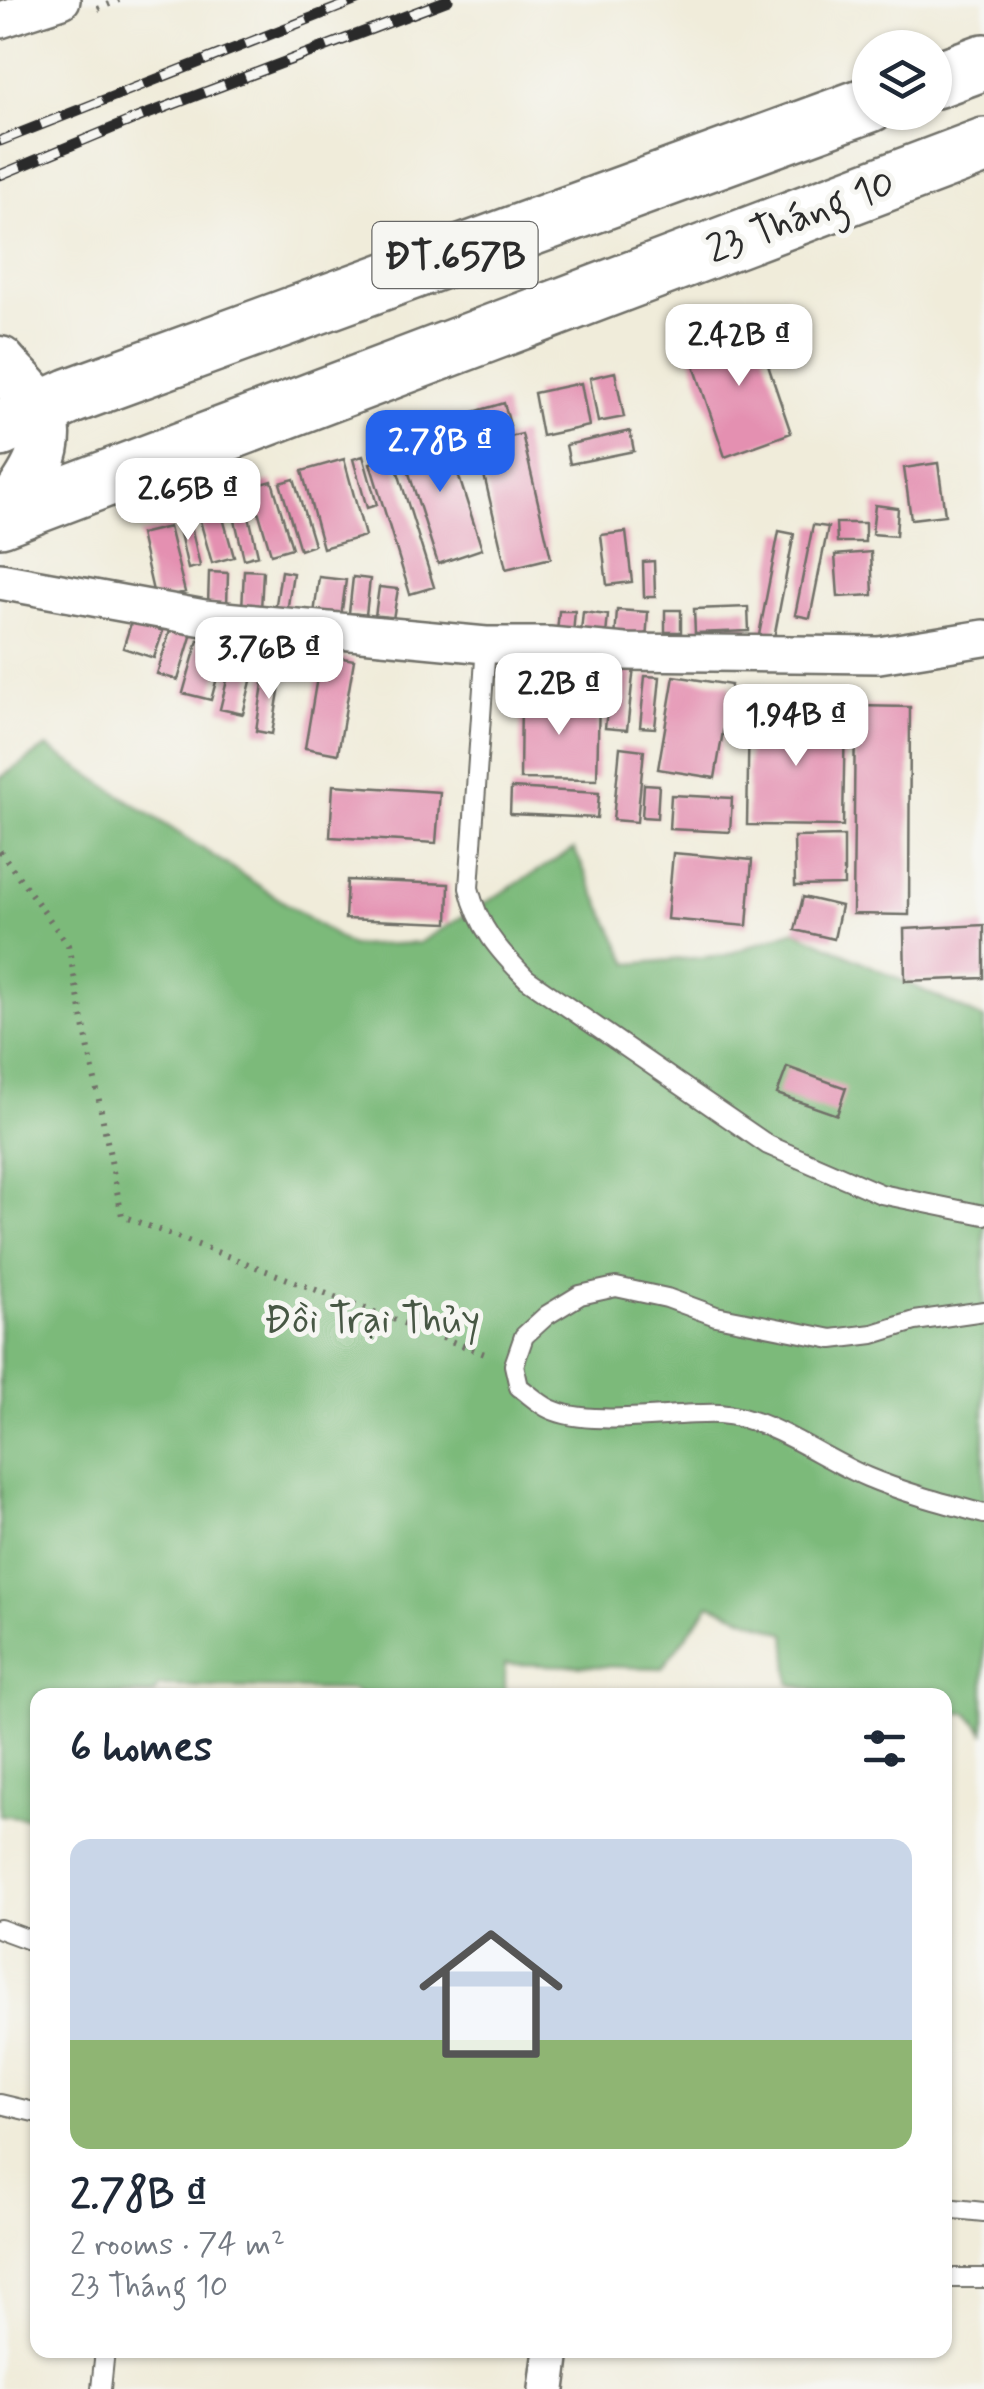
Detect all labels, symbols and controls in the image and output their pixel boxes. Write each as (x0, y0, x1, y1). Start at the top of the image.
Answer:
map controls (852, 30, 952, 130)
button: layers (852, 30, 952, 130)
street label: 23 Tháng 10 (699, 158, 904, 281)
road number: ĐT.657B (372, 222, 538, 288)
pin: 2.42B ₫ (647, 304, 831, 389)
text: 2.42B ₫ (687, 315, 791, 357)
pin: 2.78B ₫ (348, 410, 532, 495)
text: 2.78B ₫ (388, 421, 492, 463)
pin: 2.65B ₫ (96, 458, 280, 543)
text: 2.65B ₫ (137, 469, 239, 511)
pin: 3.76B ₫ (177, 617, 361, 702)
text: 3.76B ₫ (217, 628, 321, 670)
pin: 2.2B ₫ (478, 653, 640, 738)
text: 2.2B ₫ (517, 664, 601, 706)
pin: 1.94B ₫ (704, 684, 888, 769)
text: 1.94B ₫ (745, 695, 847, 737)
park label: Đồi Trại Thủy (264, 1295, 480, 1347)
text: 6 homes (70, 1721, 213, 1776)
icon: filters (857, 1721, 912, 1776)
icon: home (401, 1904, 581, 2084)
text: 2.78B ₫ (70, 2169, 207, 2224)
text: 2 rooms · 74 m² (70, 2224, 285, 2266)
text: 23 Tháng 10 (70, 2266, 228, 2308)

